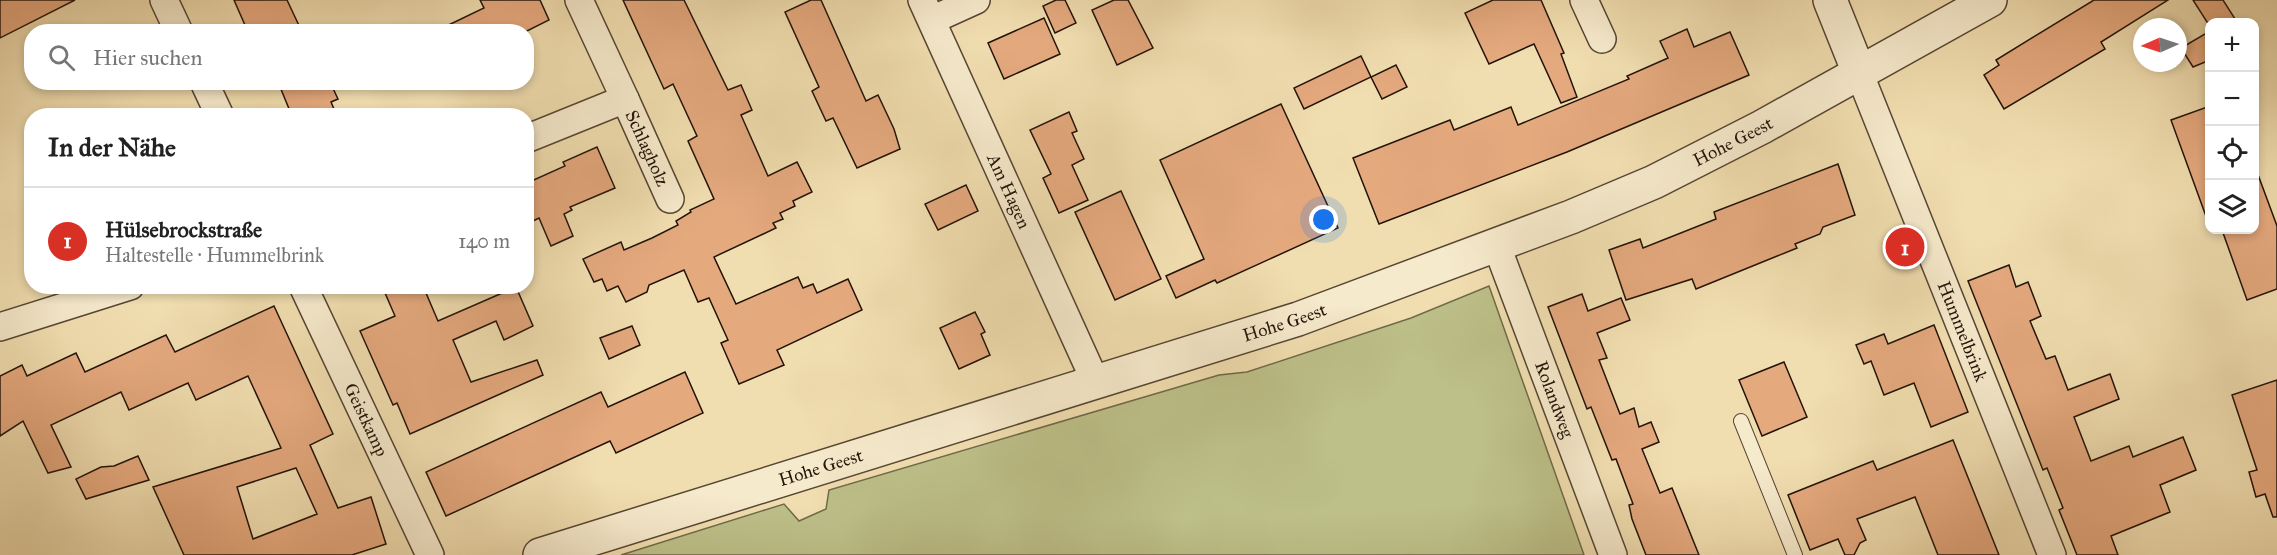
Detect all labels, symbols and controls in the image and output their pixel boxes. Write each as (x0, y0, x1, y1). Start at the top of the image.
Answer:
north arrow (2133, 18, 2187, 72)
map controls (2205, 18, 2259, 234)
button: + (2205, 18, 2259, 72)
search box (24, 24, 534, 90)
icon: search (45, 41, 78, 74)
text: Hier suchen (93, 44, 202, 71)
button: − (2205, 72, 2259, 126)
street label: Schlagholz (620, 107, 674, 190)
street label: Hohe Geest (1689, 112, 1777, 171)
button: locate (2205, 126, 2259, 180)
text: In der Nähe (48, 131, 176, 163)
street label: Am Hagen (982, 149, 1036, 232)
button: layers (2205, 180, 2259, 234)
your location (1309, 205, 1338, 234)
text: Hülsebrockstraße (105, 216, 262, 243)
pin: 1 (1886, 224, 1924, 270)
text: 1 (64, 229, 71, 253)
text: 140 m (458, 229, 510, 253)
text: Haltestelle · Hummelbrink (105, 243, 324, 267)
street label: Hummelbrink (1933, 278, 1993, 385)
street label: Hohe Geest (1240, 298, 1330, 347)
street label: Rolandweg (1530, 358, 1579, 442)
street label: Geistkamp (339, 380, 393, 460)
street label: Hohe Geest (776, 444, 866, 491)

